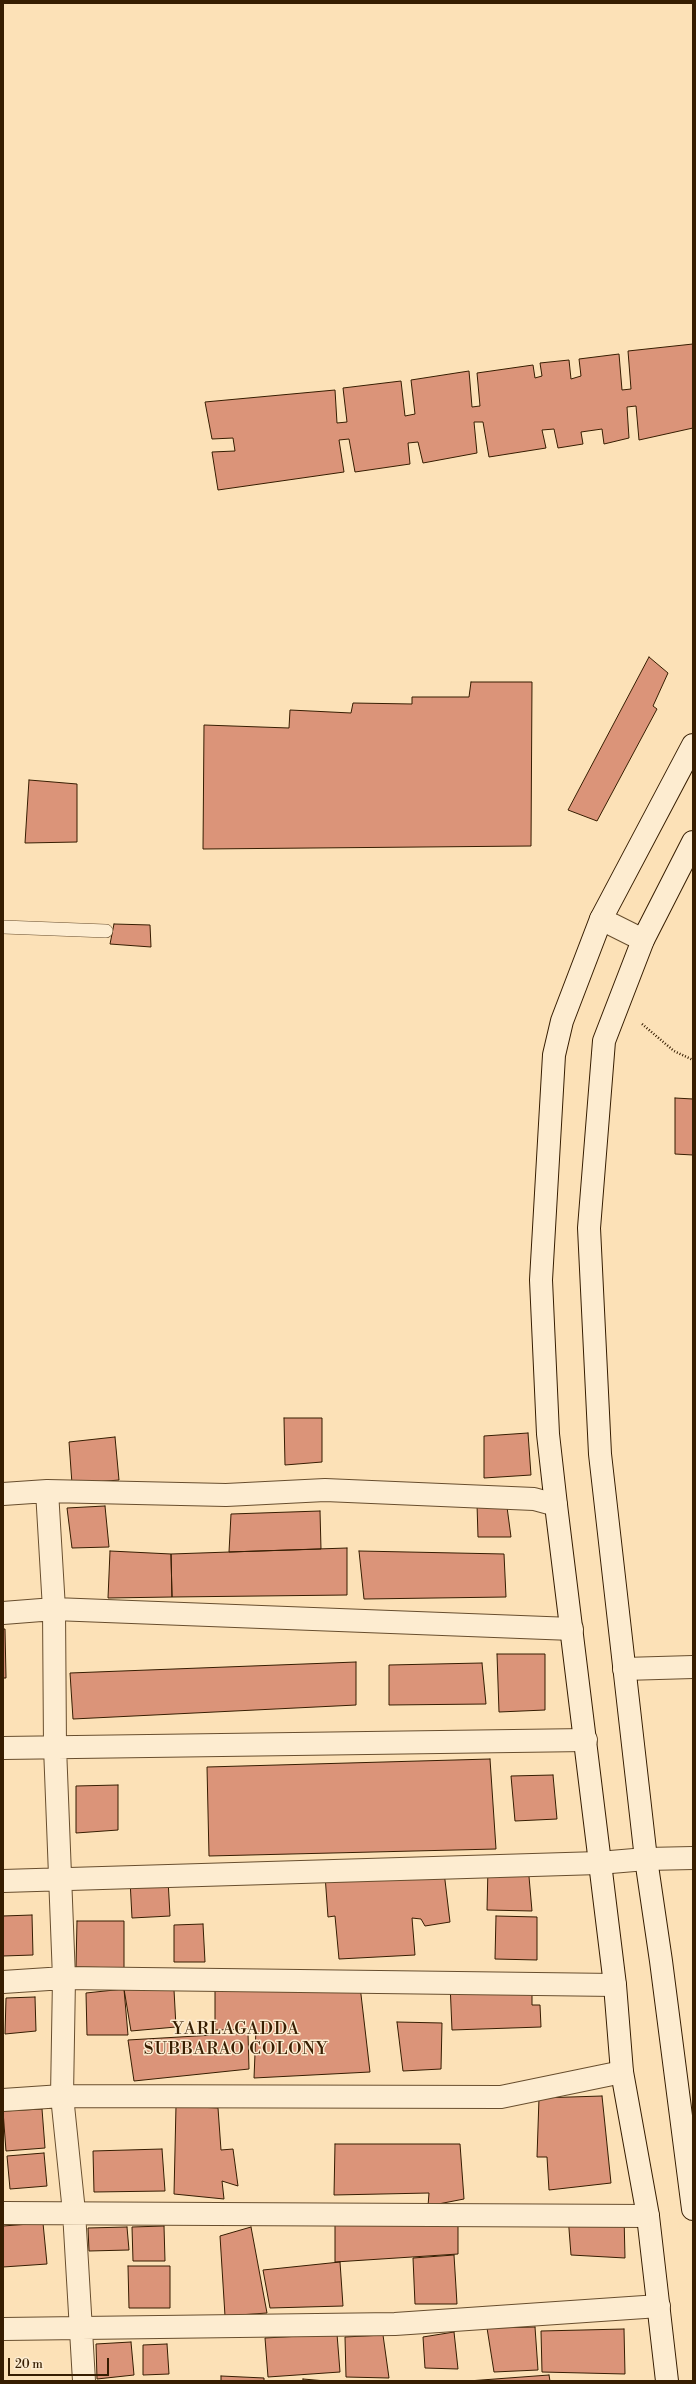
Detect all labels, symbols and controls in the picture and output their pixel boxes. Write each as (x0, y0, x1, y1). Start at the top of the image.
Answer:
district label: YARLAGADDA SUBBARAO COLONY (144, 2020, 328, 2060)
scale bar (10, 2350, 111, 2376)
text: 20 m (15, 2357, 43, 2372)

